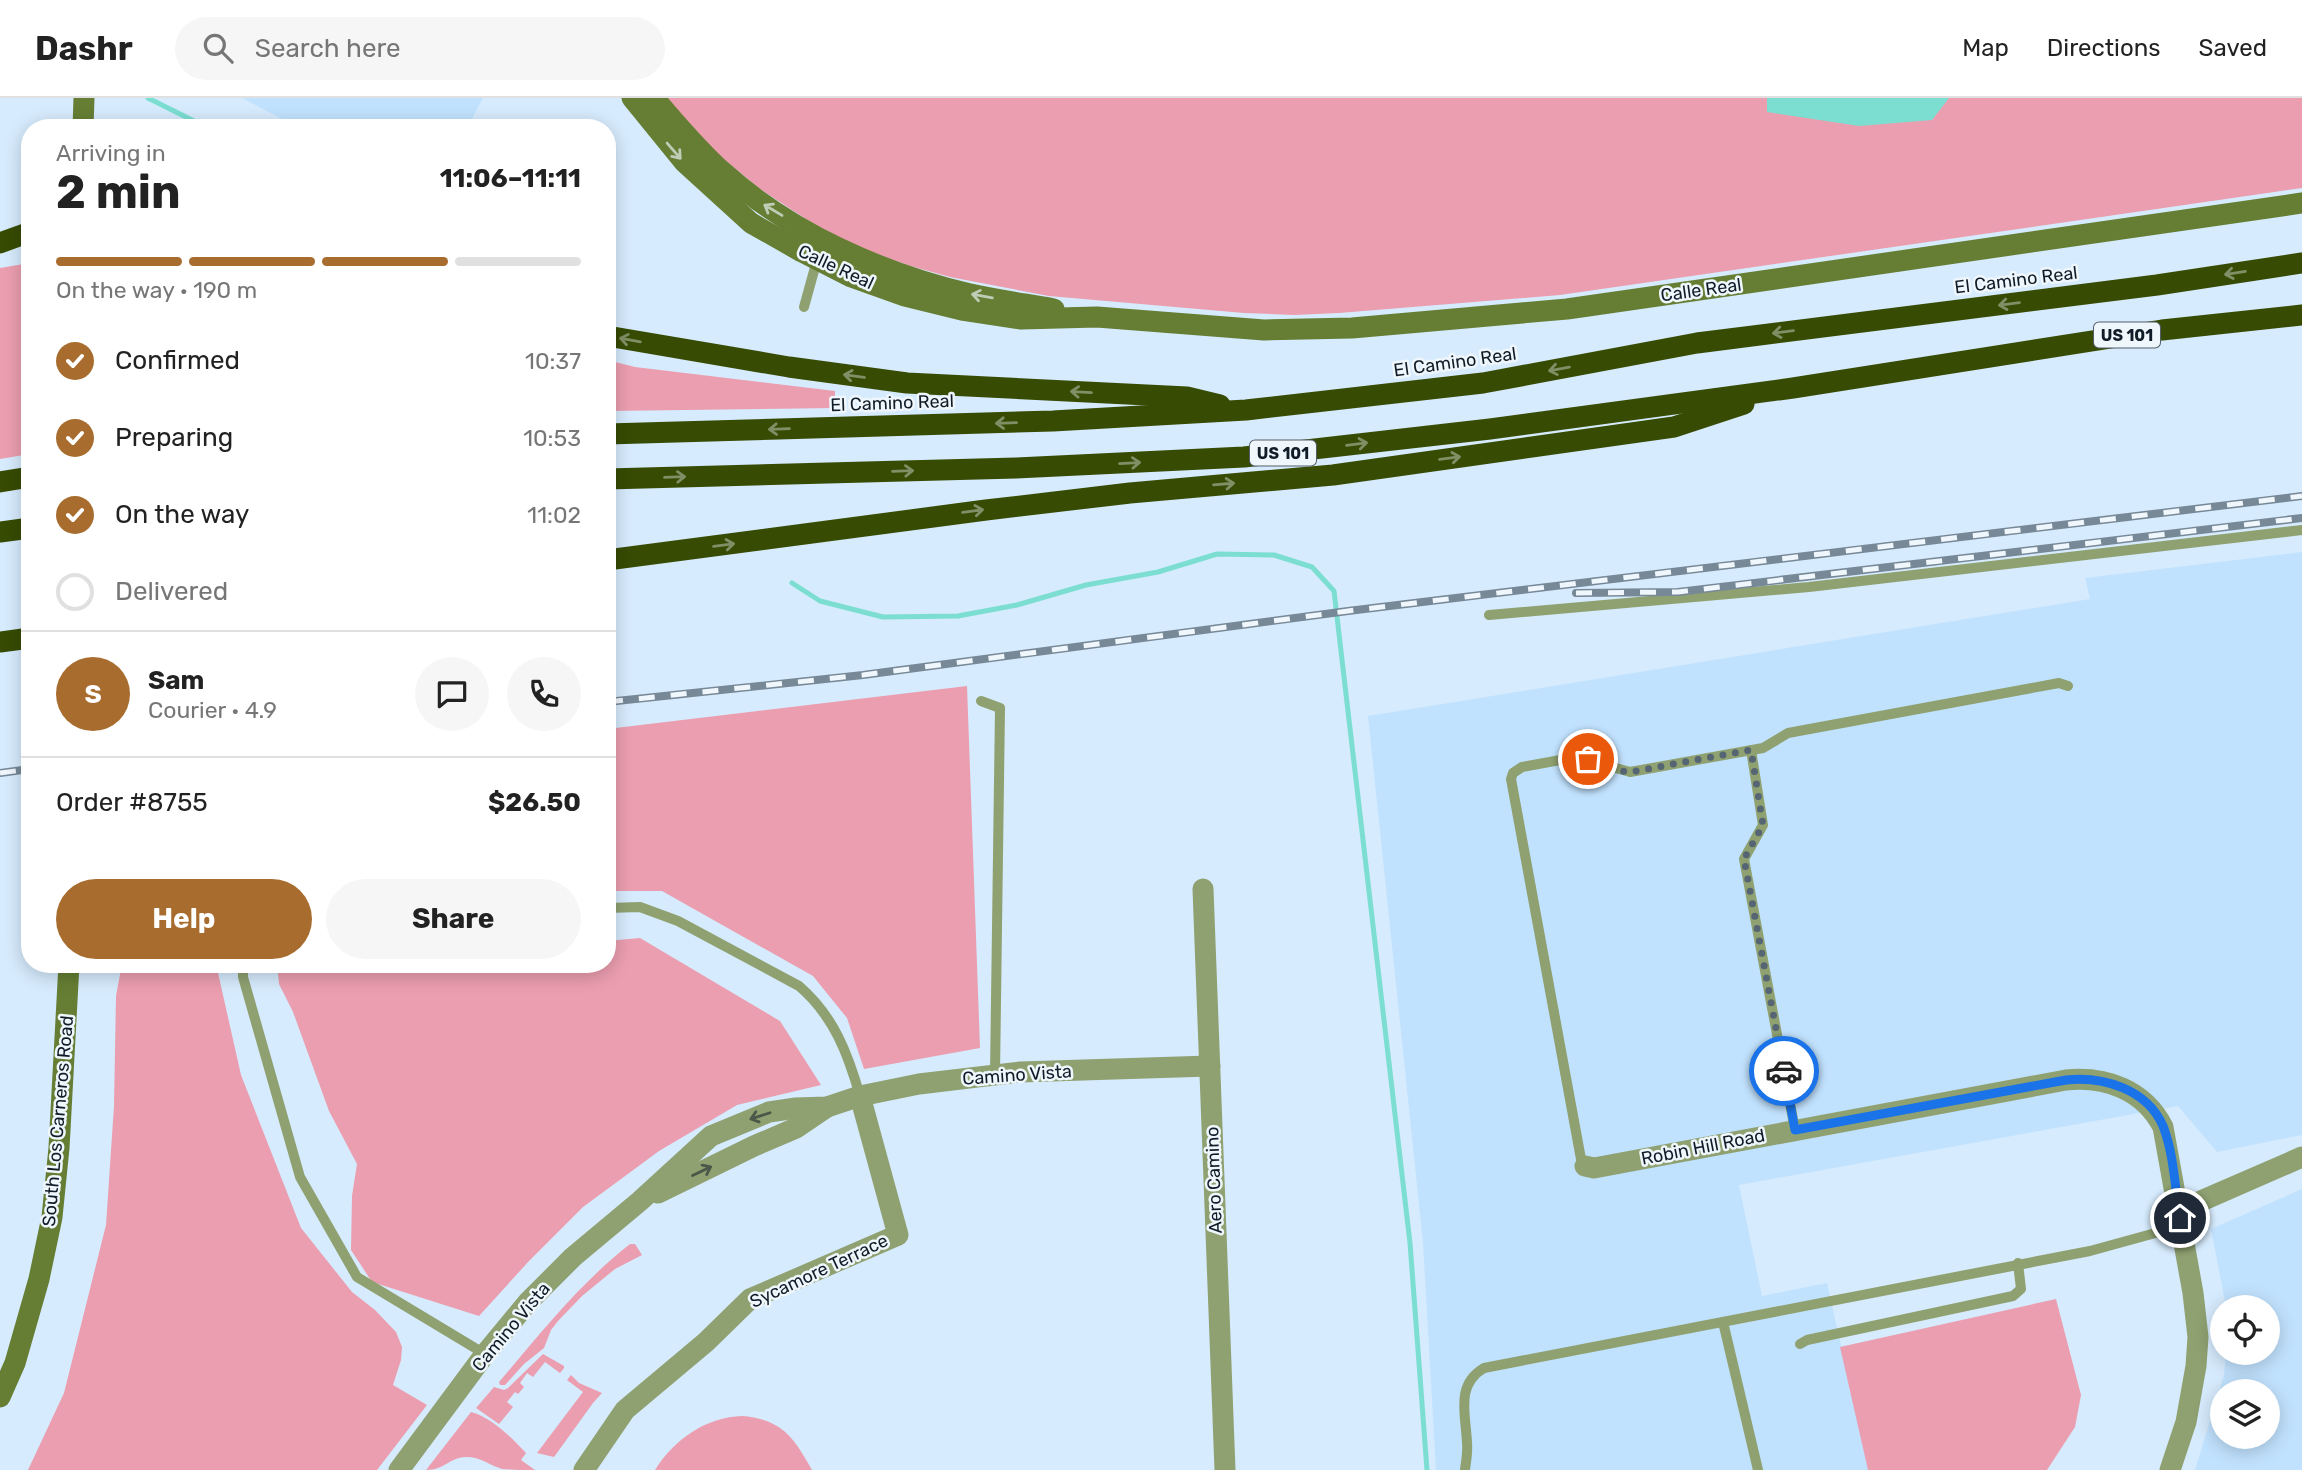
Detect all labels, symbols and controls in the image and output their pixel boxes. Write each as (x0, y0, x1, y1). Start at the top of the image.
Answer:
search box (175, 17, 665, 80)
text: Dashr (35, 29, 133, 68)
icon: search (199, 29, 237, 67)
text: Search here (255, 33, 401, 64)
text: Map (1962, 34, 2009, 62)
text: Directions (2047, 34, 2160, 62)
text: Saved (2198, 34, 2267, 62)
text: Arriving in (56, 139, 166, 167)
one-way arrow (666, 142, 682, 160)
text: 11:06–11:11 (440, 163, 581, 194)
text: 2 min (56, 165, 181, 220)
one-way arrow (763, 203, 783, 217)
street label: Calle Real (795, 240, 877, 294)
street label: El Camino Real (1953, 262, 2079, 298)
one-way arrow (2224, 267, 2246, 280)
street label: Calle Real (1659, 273, 1743, 307)
text: On the way · 190 m (56, 276, 257, 304)
one-way arrow (971, 289, 994, 302)
one-way arrow (1998, 297, 2021, 310)
road number: US 101 (2094, 322, 2160, 347)
one-way arrow (1773, 326, 1795, 339)
one-way arrow (619, 333, 641, 346)
icon: check (56, 342, 94, 380)
street label: El Camino Real (1392, 342, 1518, 382)
text: Confirmed (115, 345, 240, 376)
text: 10:37 (525, 347, 581, 375)
one-way arrow (1548, 363, 1571, 376)
one-way arrow (843, 369, 866, 382)
one-way arrow (1070, 385, 1093, 398)
street label: El Camino Real (830, 390, 954, 416)
one-way arrow (995, 416, 1018, 429)
icon: check (56, 419, 94, 457)
text: Preparing (115, 422, 233, 453)
one-way arrow (768, 422, 791, 436)
text: 10:53 (523, 424, 581, 452)
one-way arrow (1345, 437, 1368, 450)
road number: US 101 (1250, 440, 1316, 466)
one-way arrow (1438, 452, 1461, 465)
one-way arrow (1118, 456, 1141, 469)
one-way arrow (891, 464, 914, 477)
one-way arrow (664, 470, 687, 484)
one-way arrow (1212, 478, 1235, 491)
icon: check (56, 496, 94, 534)
text: On the way (115, 499, 249, 530)
text: 11:02 (527, 501, 581, 529)
one-way arrow (961, 505, 984, 518)
one-way arrow (712, 539, 734, 552)
text: Delivered (115, 576, 228, 607)
button: chat (415, 657, 489, 731)
button: phone (507, 657, 581, 731)
text: Sam (148, 665, 204, 696)
text: S (84, 679, 102, 710)
text: Courier · 4.9 (148, 696, 277, 724)
pin (1558, 729, 1618, 789)
icon: bag (1569, 740, 1607, 778)
text: Order #8755 (56, 787, 208, 818)
text: $26.50 (488, 787, 581, 818)
button: Help (56, 879, 312, 959)
button: Share (326, 879, 581, 959)
street label: South Los Carneros Road (38, 1015, 78, 1227)
courier (1749, 1036, 1819, 1106)
icon: car (1765, 1052, 1803, 1090)
street label: Camino Vista (962, 1060, 1072, 1090)
one-way arrow (749, 1111, 771, 1123)
street label: Robin Hill Road (1639, 1124, 1767, 1170)
street label: Aero Camino (1201, 1126, 1227, 1234)
one-way arrow (691, 1164, 712, 1178)
pin (2150, 1188, 2210, 1248)
icon: home (2161, 1199, 2199, 1237)
street label: Sycamore Terrace (746, 1229, 892, 1313)
street label: Camino Vista (467, 1278, 555, 1376)
map controls (2210, 1295, 2280, 1449)
button: locate (2210, 1295, 2280, 1365)
button: layers (2210, 1379, 2280, 1449)

